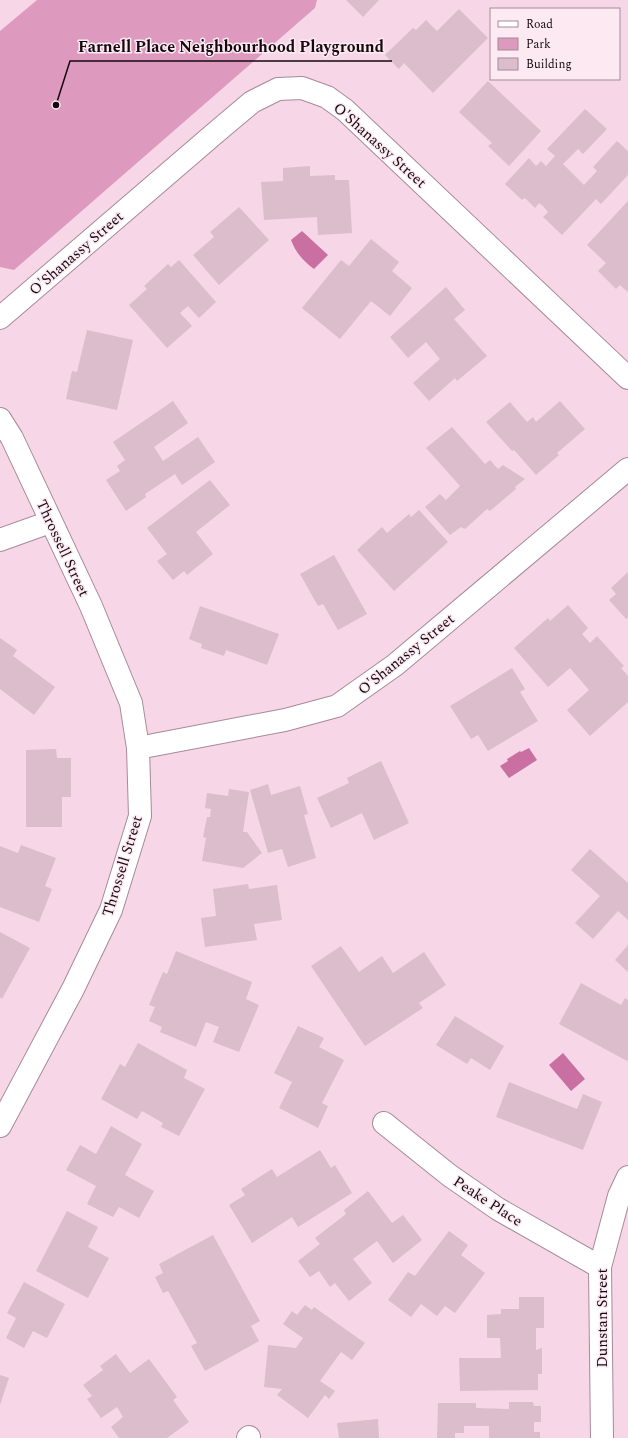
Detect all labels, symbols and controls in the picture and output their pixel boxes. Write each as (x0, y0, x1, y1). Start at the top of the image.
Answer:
legend (490, 8, 620, 80)
text: Road (526, 15, 553, 34)
callout: Farnell Place Neighbourhood Playground (70, 33, 392, 61)
text: Farnell Place Neighbourhood Playground (78, 35, 384, 59)
text: Park (526, 35, 551, 54)
text: Building (526, 55, 572, 74)
street label: O'Shanassy Street (328, 97, 432, 194)
street label: O'Shanassy Street (24, 206, 129, 301)
street label: Throssell Street (30, 496, 95, 601)
street label: O'Shanassy Street (353, 608, 460, 701)
street label: Throssell Street (96, 813, 149, 920)
street label: Peake Place (448, 1170, 527, 1233)
street label: Dunstan Street (591, 1268, 614, 1368)

